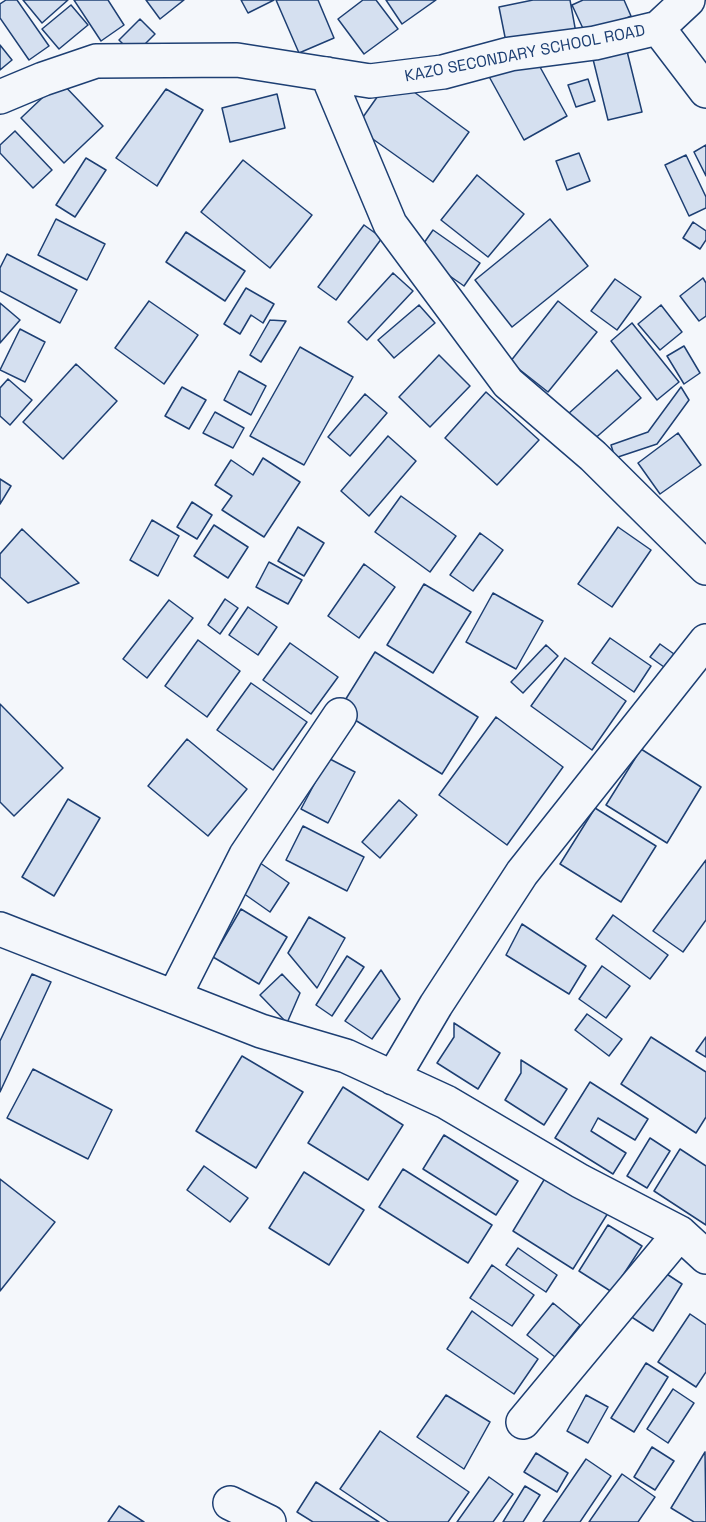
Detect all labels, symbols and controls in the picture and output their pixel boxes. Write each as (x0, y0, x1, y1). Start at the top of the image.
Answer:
street label: KAZO SECONDARY SCHOOL ROAD (403, 21, 647, 87)

